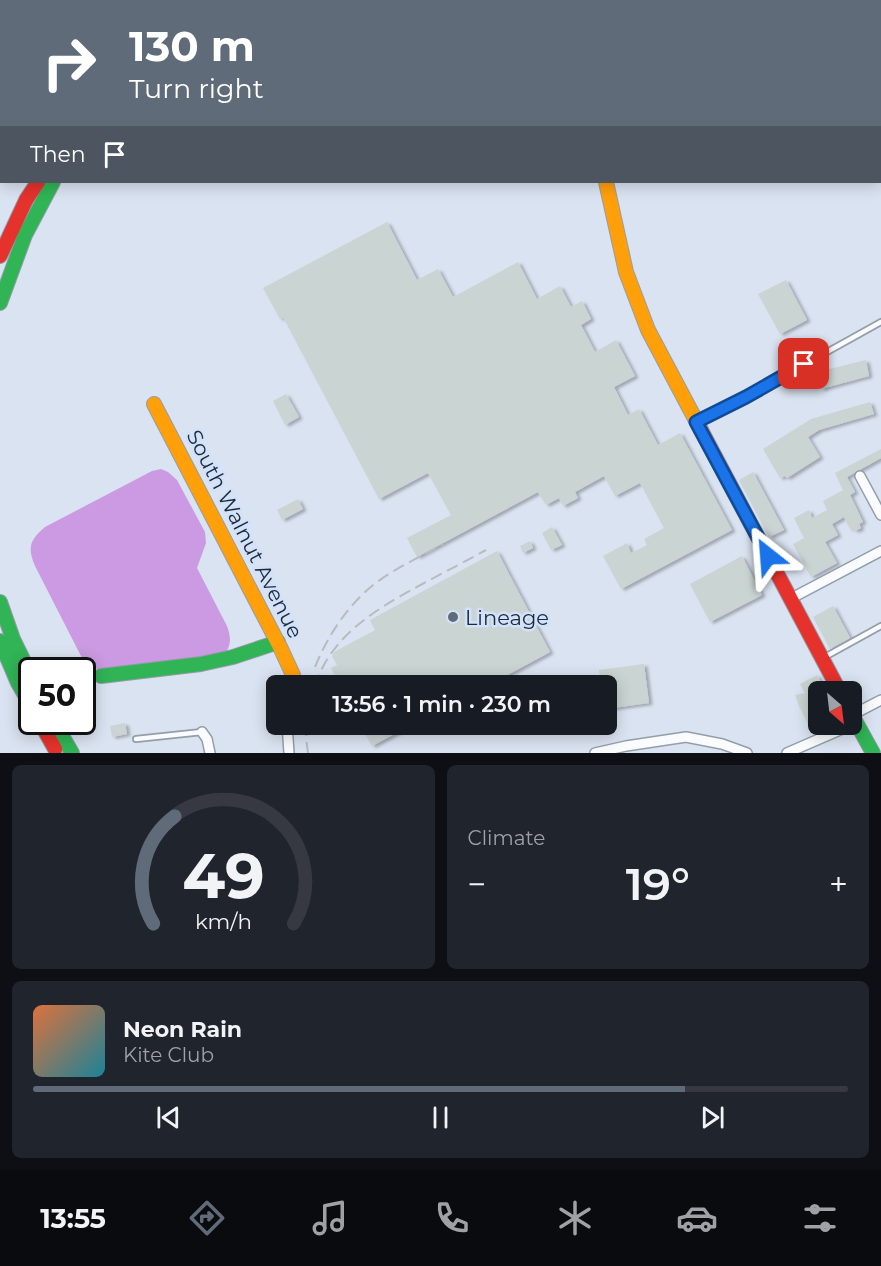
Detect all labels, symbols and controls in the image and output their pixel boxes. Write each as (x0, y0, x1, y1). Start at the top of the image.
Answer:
text: 130 m (129, 20, 255, 72)
icon: right (30, 24, 108, 102)
text: Turn right (129, 72, 264, 105)
icon: arrive (98, 138, 131, 171)
text: Then (30, 141, 86, 168)
pin (778, 338, 829, 389)
icon: arrive (787, 347, 820, 380)
street label: South Walnut Avenue (182, 426, 308, 642)
position arrow (736, 524, 800, 588)
place label: Lineage (465, 605, 549, 630)
marker: Lineage (446, 610, 460, 624)
speed limit sign: 50 (18, 657, 96, 735)
north arrow (808, 681, 862, 735)
map controls (808, 681, 862, 735)
text: 13:56 · 1 min · 230 m (332, 691, 551, 718)
text: Climate (468, 826, 545, 850)
text: 49 (182, 838, 265, 914)
text: 19° (626, 856, 690, 911)
text: − (468, 864, 486, 904)
text: + (829, 864, 848, 904)
text: km/h (195, 908, 252, 934)
text: Neon Rain (123, 1016, 242, 1043)
text: Kite Club (123, 1043, 214, 1067)
icon: previous (152, 1101, 185, 1134)
icon: pause (424, 1101, 457, 1134)
icon: next (696, 1101, 729, 1134)
icon: directions (186, 1197, 228, 1239)
icon: music (309, 1197, 351, 1239)
icon: phone (431, 1197, 473, 1239)
icon: climate (554, 1197, 596, 1239)
icon: car (676, 1197, 718, 1239)
icon: filters (799, 1197, 841, 1239)
text: 13:55 (40, 1202, 106, 1235)

